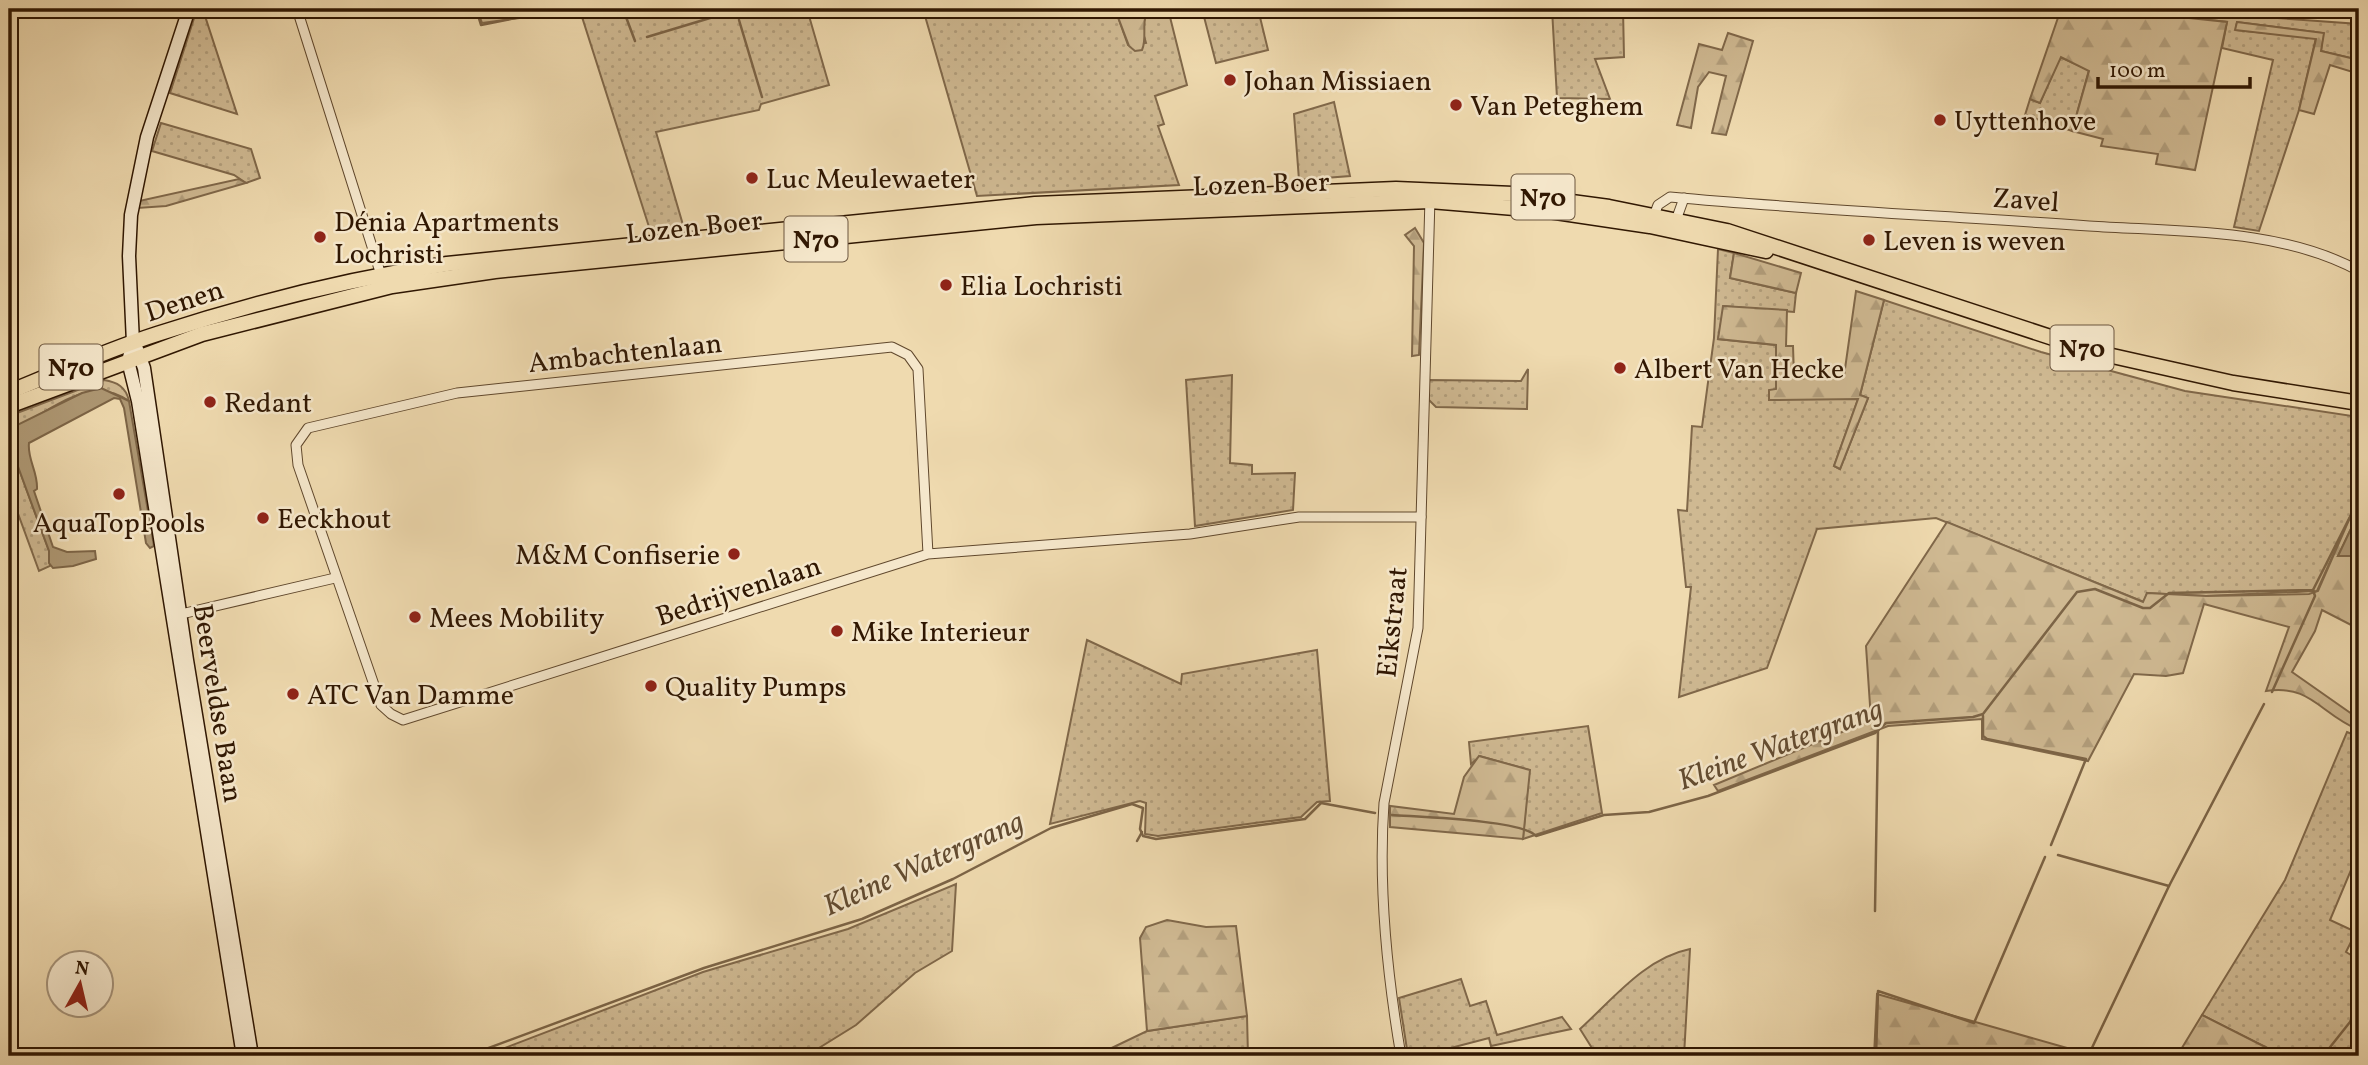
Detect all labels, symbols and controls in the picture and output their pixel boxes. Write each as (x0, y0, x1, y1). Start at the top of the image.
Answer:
scale bar (2098, 46, 2251, 90)
text: 100 m (2109, 57, 2166, 86)
place label: Johan Missiaen (1244, 63, 1432, 102)
marker: Johan Missiaen (1222, 72, 1238, 88)
place label: Van Peteghem (1470, 88, 1644, 127)
marker: Van Peteghem (1448, 97, 1464, 113)
place label: Uyttenhove (1954, 103, 2096, 142)
marker: Uyttenhove (1932, 112, 1948, 128)
place label: Luc Meulewaeter (766, 161, 975, 200)
street label: Lozen Boer (1192, 164, 1331, 207)
marker: Luc Meulewaeter (744, 170, 760, 186)
road number: N70 (1512, 174, 1574, 220)
street label: Zavel (1991, 180, 2061, 223)
street label: Lozen Boer (624, 202, 765, 255)
place label: Dénia Apartments Lochristi (334, 204, 559, 275)
road number: N70 (784, 216, 848, 262)
place label: Leven is weven (1883, 223, 2066, 262)
marker: Dénia Apartments Lochristi (312, 229, 328, 245)
marker: Leven is weven (1861, 232, 1877, 248)
place label: Elia Lochristi (960, 268, 1123, 307)
street label: Denen (141, 271, 229, 333)
marker: Elia Lochristi (938, 277, 954, 293)
street label: Ambachtenlaan (526, 325, 724, 384)
road number: N70 (2050, 326, 2114, 370)
road number: N70 (40, 344, 102, 390)
place label: Albert Van Hecke (1634, 351, 1844, 390)
marker: Albert Van Hecke (1612, 360, 1628, 376)
place label: Redant (224, 385, 312, 424)
marker: Redant (202, 394, 218, 410)
marker: AquaTopPools (111, 486, 127, 502)
place label: Eeckhout (277, 501, 391, 540)
place label: AquaTopPools (33, 505, 205, 544)
marker: Eeckhout (255, 510, 271, 526)
place label: M&M Confiserie (515, 537, 720, 576)
marker: M&M Confiserie (726, 546, 742, 562)
street label: Bedrijvenlaan (651, 547, 826, 637)
street label: Eikstraat (1368, 565, 1419, 680)
place label: Mees Mobility (429, 600, 604, 639)
street label: Beerveldse Baan (182, 601, 251, 805)
marker: Mees Mobility (407, 609, 423, 625)
place label: Mike Interieur (851, 614, 1030, 653)
marker: Mike Interieur (829, 623, 845, 639)
place label: Quality Pumps (665, 669, 847, 708)
place label: ATC Van Damme (307, 677, 514, 716)
marker: Quality Pumps (643, 678, 659, 694)
marker: ATC Van Damme (285, 686, 301, 702)
water label: Kleine Watergrang (1672, 689, 1889, 803)
water label: Kleine Watergrang (817, 802, 1031, 928)
north arrow (46, 950, 116, 1020)
text: N (73, 955, 91, 983)

